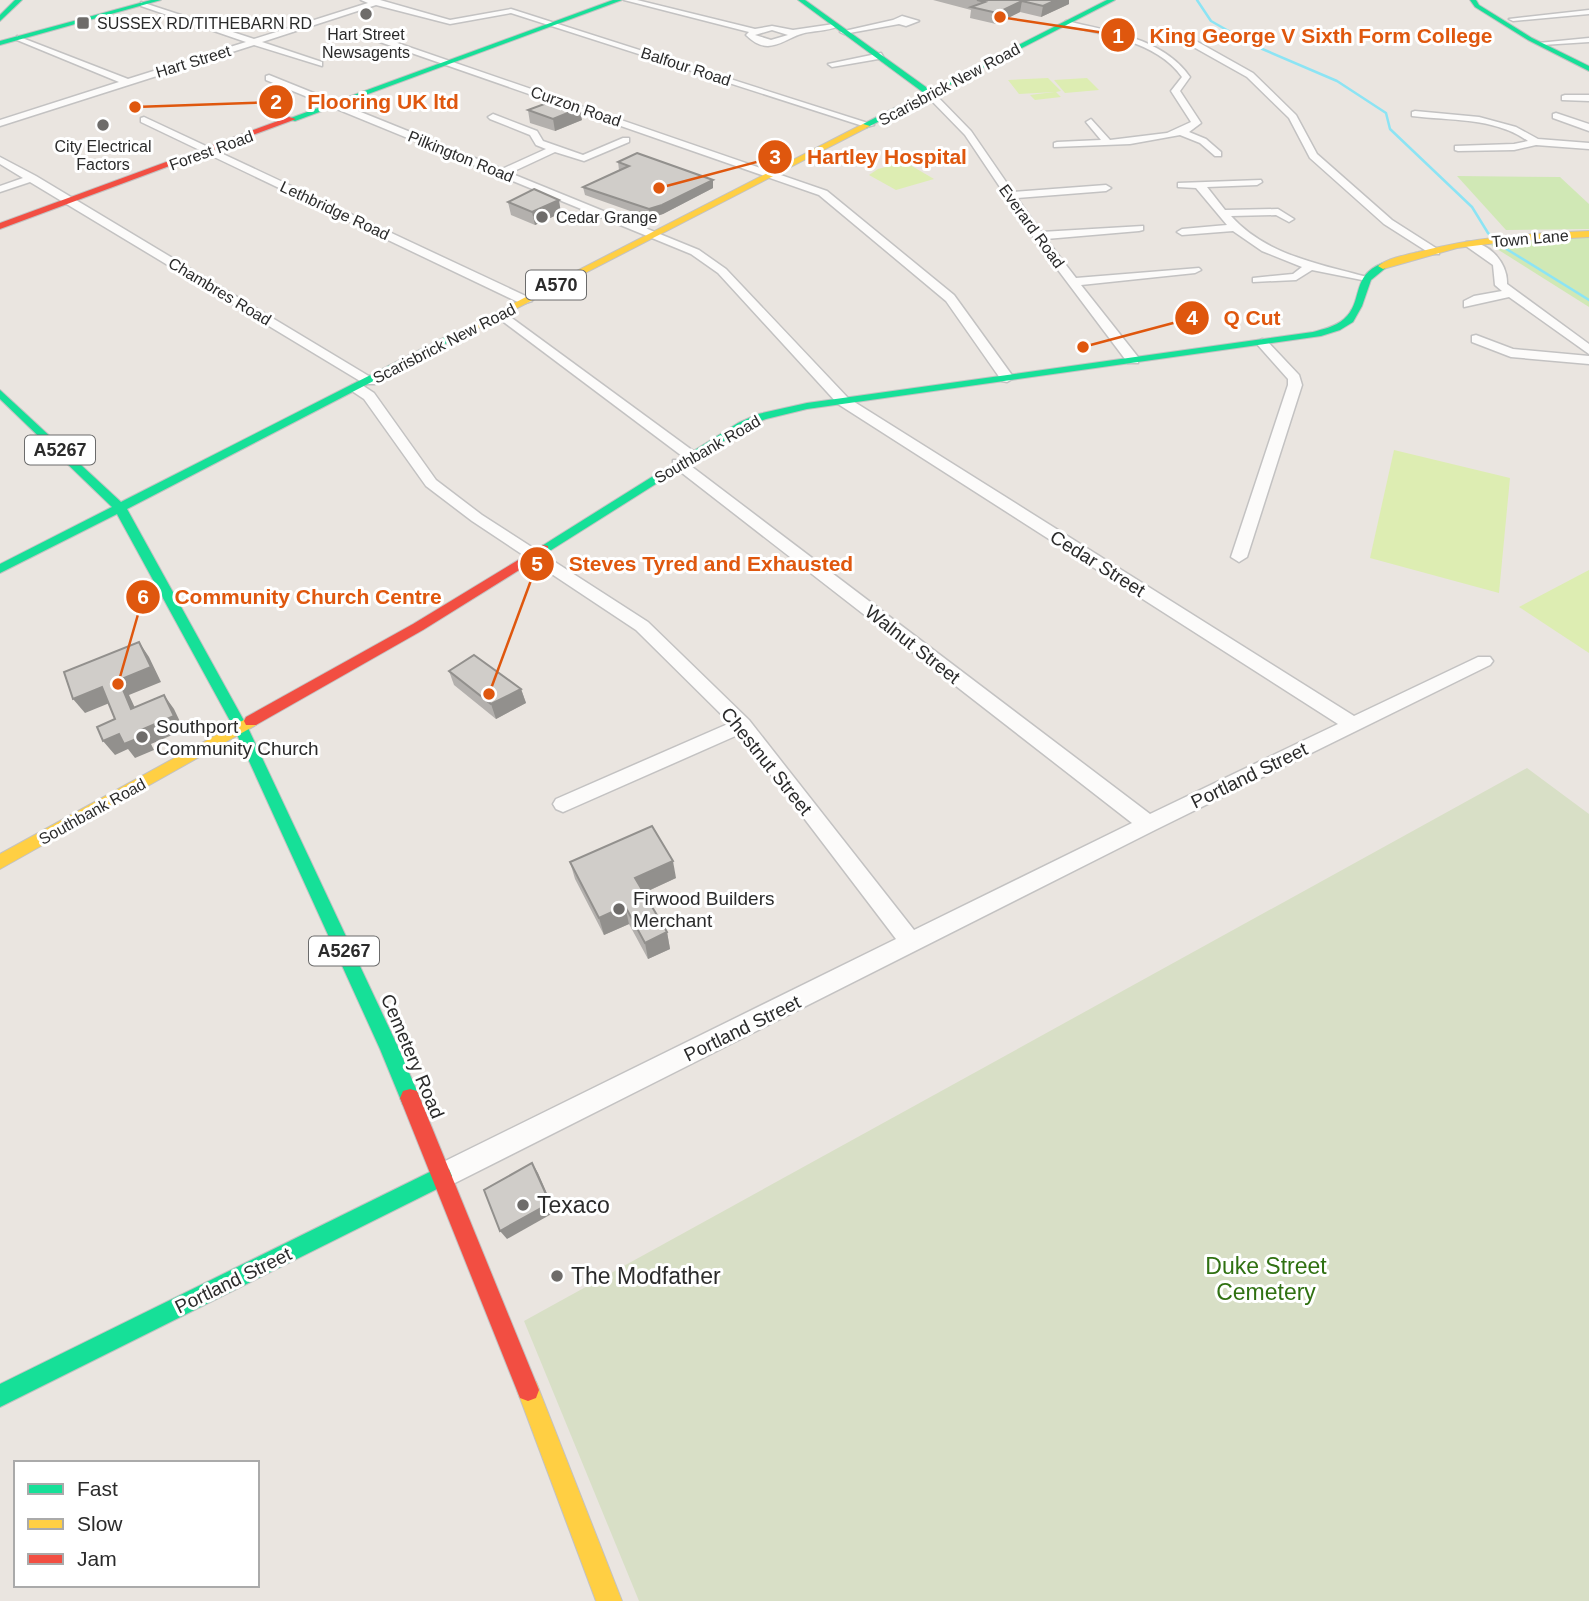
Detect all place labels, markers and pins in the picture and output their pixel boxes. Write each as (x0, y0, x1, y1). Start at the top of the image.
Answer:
marker: Hart Street Newsagents (358, 6, 374, 22)
callout: King George V Sixth Form College (1101, 14, 1507, 56)
marker: SUSSEX RD/TITHEBARN RD (75, 15, 91, 31)
place label: SUSSEX RD/TITHEBARN RD (97, 15, 312, 32)
place label: Hart Street Newsagents (322, 26, 410, 61)
callout: Flooring UK ltd (259, 81, 473, 123)
marker: City Electrical Factors (95, 117, 111, 133)
callout: Hartley Hospital (758, 136, 981, 178)
place label: City Electrical Factors (55, 138, 151, 173)
marker: Cedar Grange (534, 209, 550, 225)
place label: Cedar Grange (556, 209, 657, 226)
callout: Q Cut (1175, 297, 1295, 339)
callout: Steves Tyred and Exhausted (520, 543, 867, 585)
callout: Community Church Centre (126, 576, 456, 618)
place label: Southport Community Church (156, 716, 319, 759)
marker: Southport Community Church (134, 729, 150, 745)
place label: Firwood Builders Merchant (633, 888, 775, 931)
marker: Firwood Builders Merchant (611, 901, 627, 917)
place label: Texaco (537, 1192, 610, 1218)
marker: Texaco (515, 1197, 531, 1213)
place label: The Modfather (571, 1263, 721, 1289)
marker: The Modfather (549, 1268, 565, 1284)

